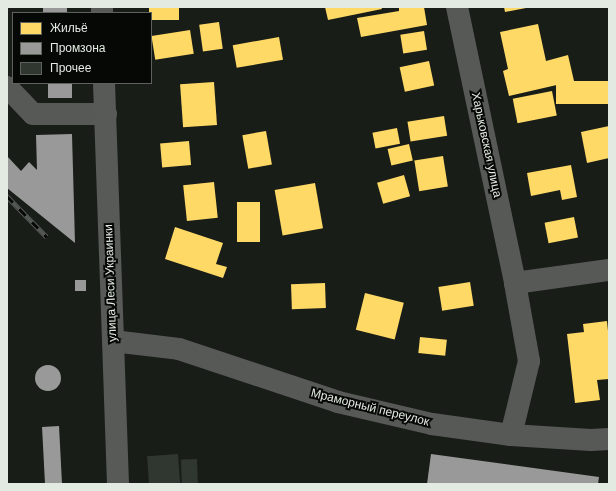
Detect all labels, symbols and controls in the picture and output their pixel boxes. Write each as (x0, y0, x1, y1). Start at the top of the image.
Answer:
legend (12, 12, 152, 84)
text: Жильё (50, 21, 88, 35)
text: Промзона (50, 41, 105, 55)
text: Прочее (50, 61, 91, 75)
street label: Харьковская улица (468, 91, 504, 199)
street label: улица Леси Украинки (102, 224, 120, 342)
street label: Мраморный переулок (309, 386, 431, 430)

